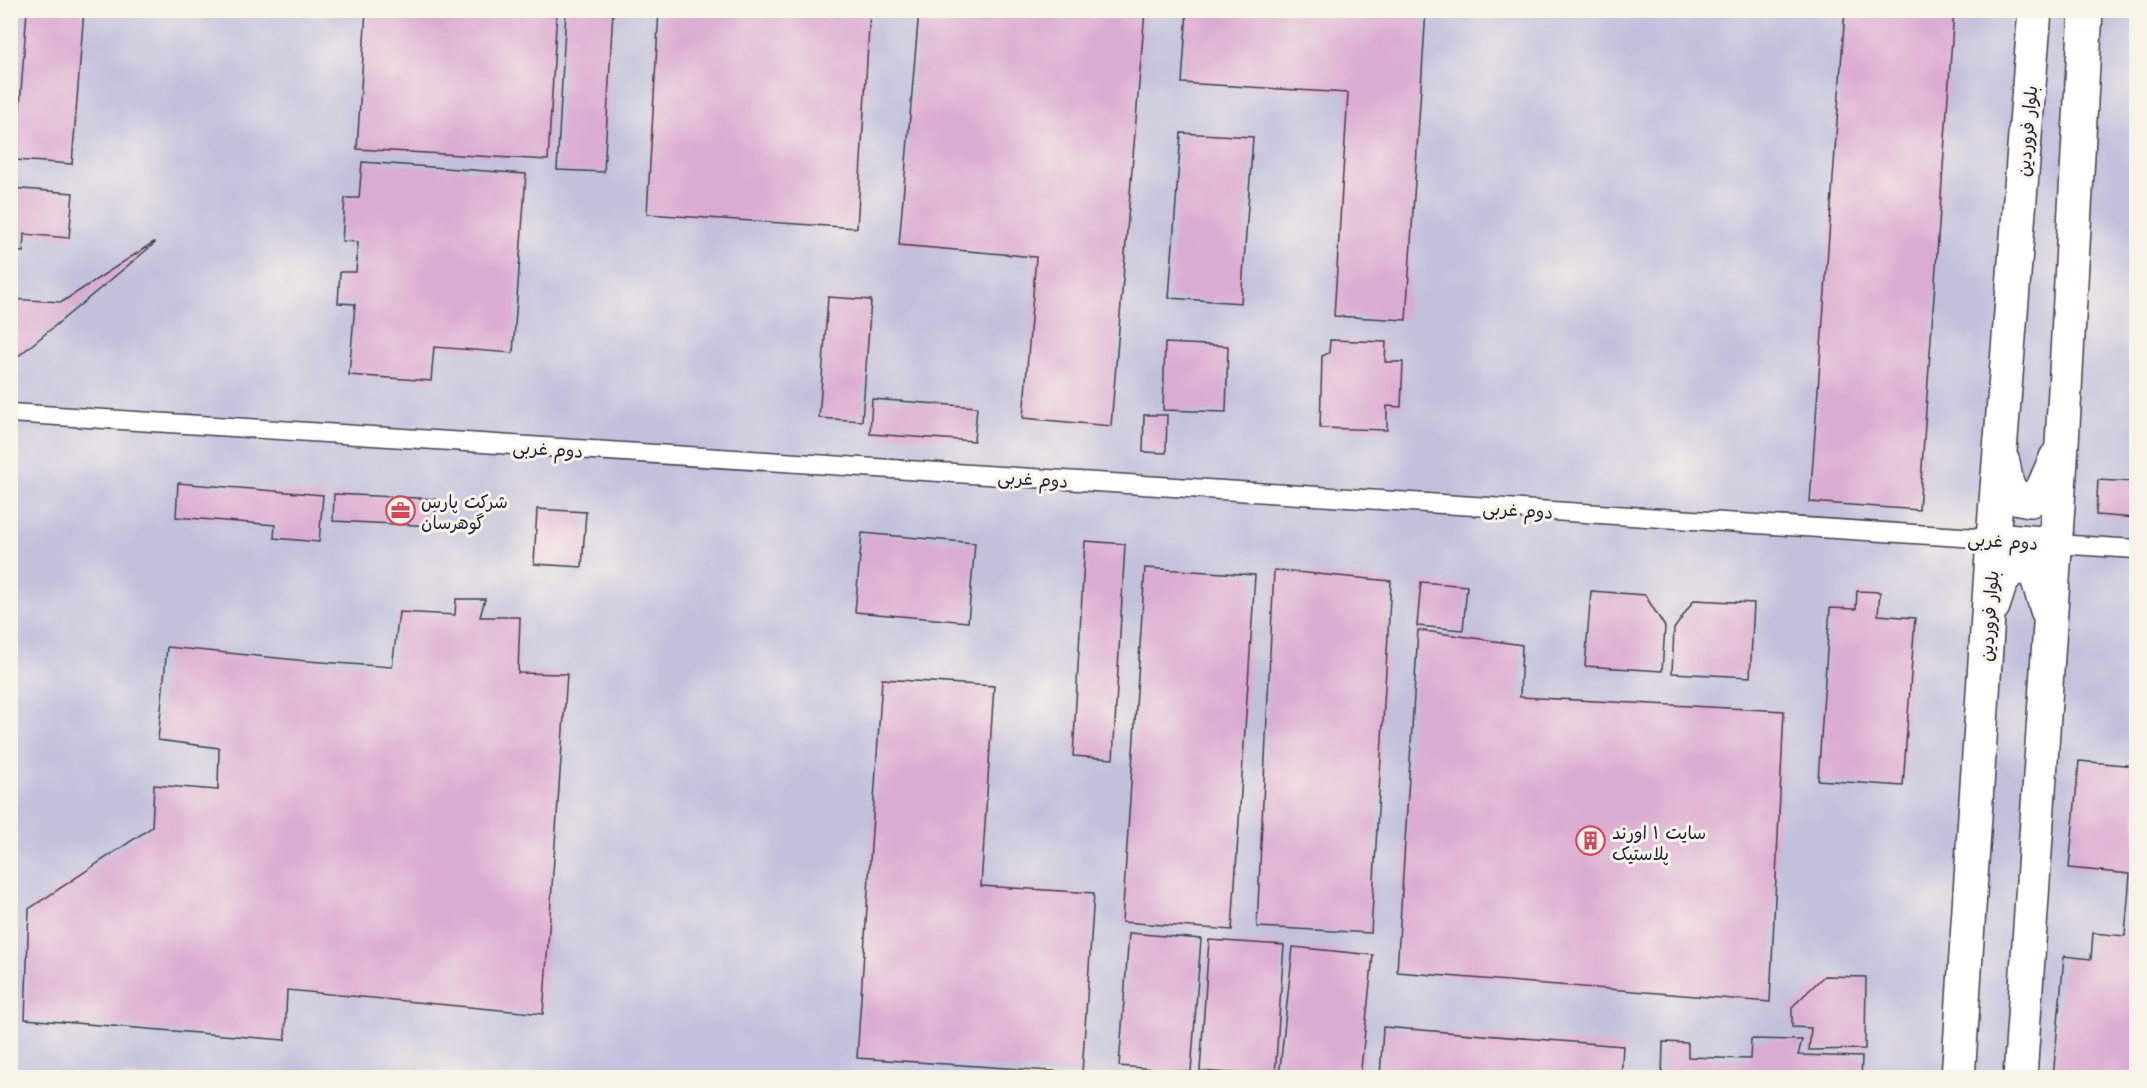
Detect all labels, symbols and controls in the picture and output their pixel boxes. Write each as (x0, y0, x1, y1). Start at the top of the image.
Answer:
street label: بلوار فروردین (2009, 84, 2043, 178)
street label: دوم غربی (512, 432, 584, 466)
street label: دوم غربی (997, 462, 1069, 496)
place label: شرکت پارس گوهرسان (421, 487, 508, 535)
street label: دوم غربی (1482, 493, 1554, 527)
office icon: شرکت پارس گوهرسان (384, 494, 416, 526)
street label: دوم غربی (1967, 524, 2039, 558)
street label: بلوار فروردین (1971, 569, 2005, 663)
place label: سایت ۱ اورند پلاستیک (1612, 818, 1706, 866)
building icon: سایت ۱ اورند پلاستیک (1575, 825, 1607, 857)

